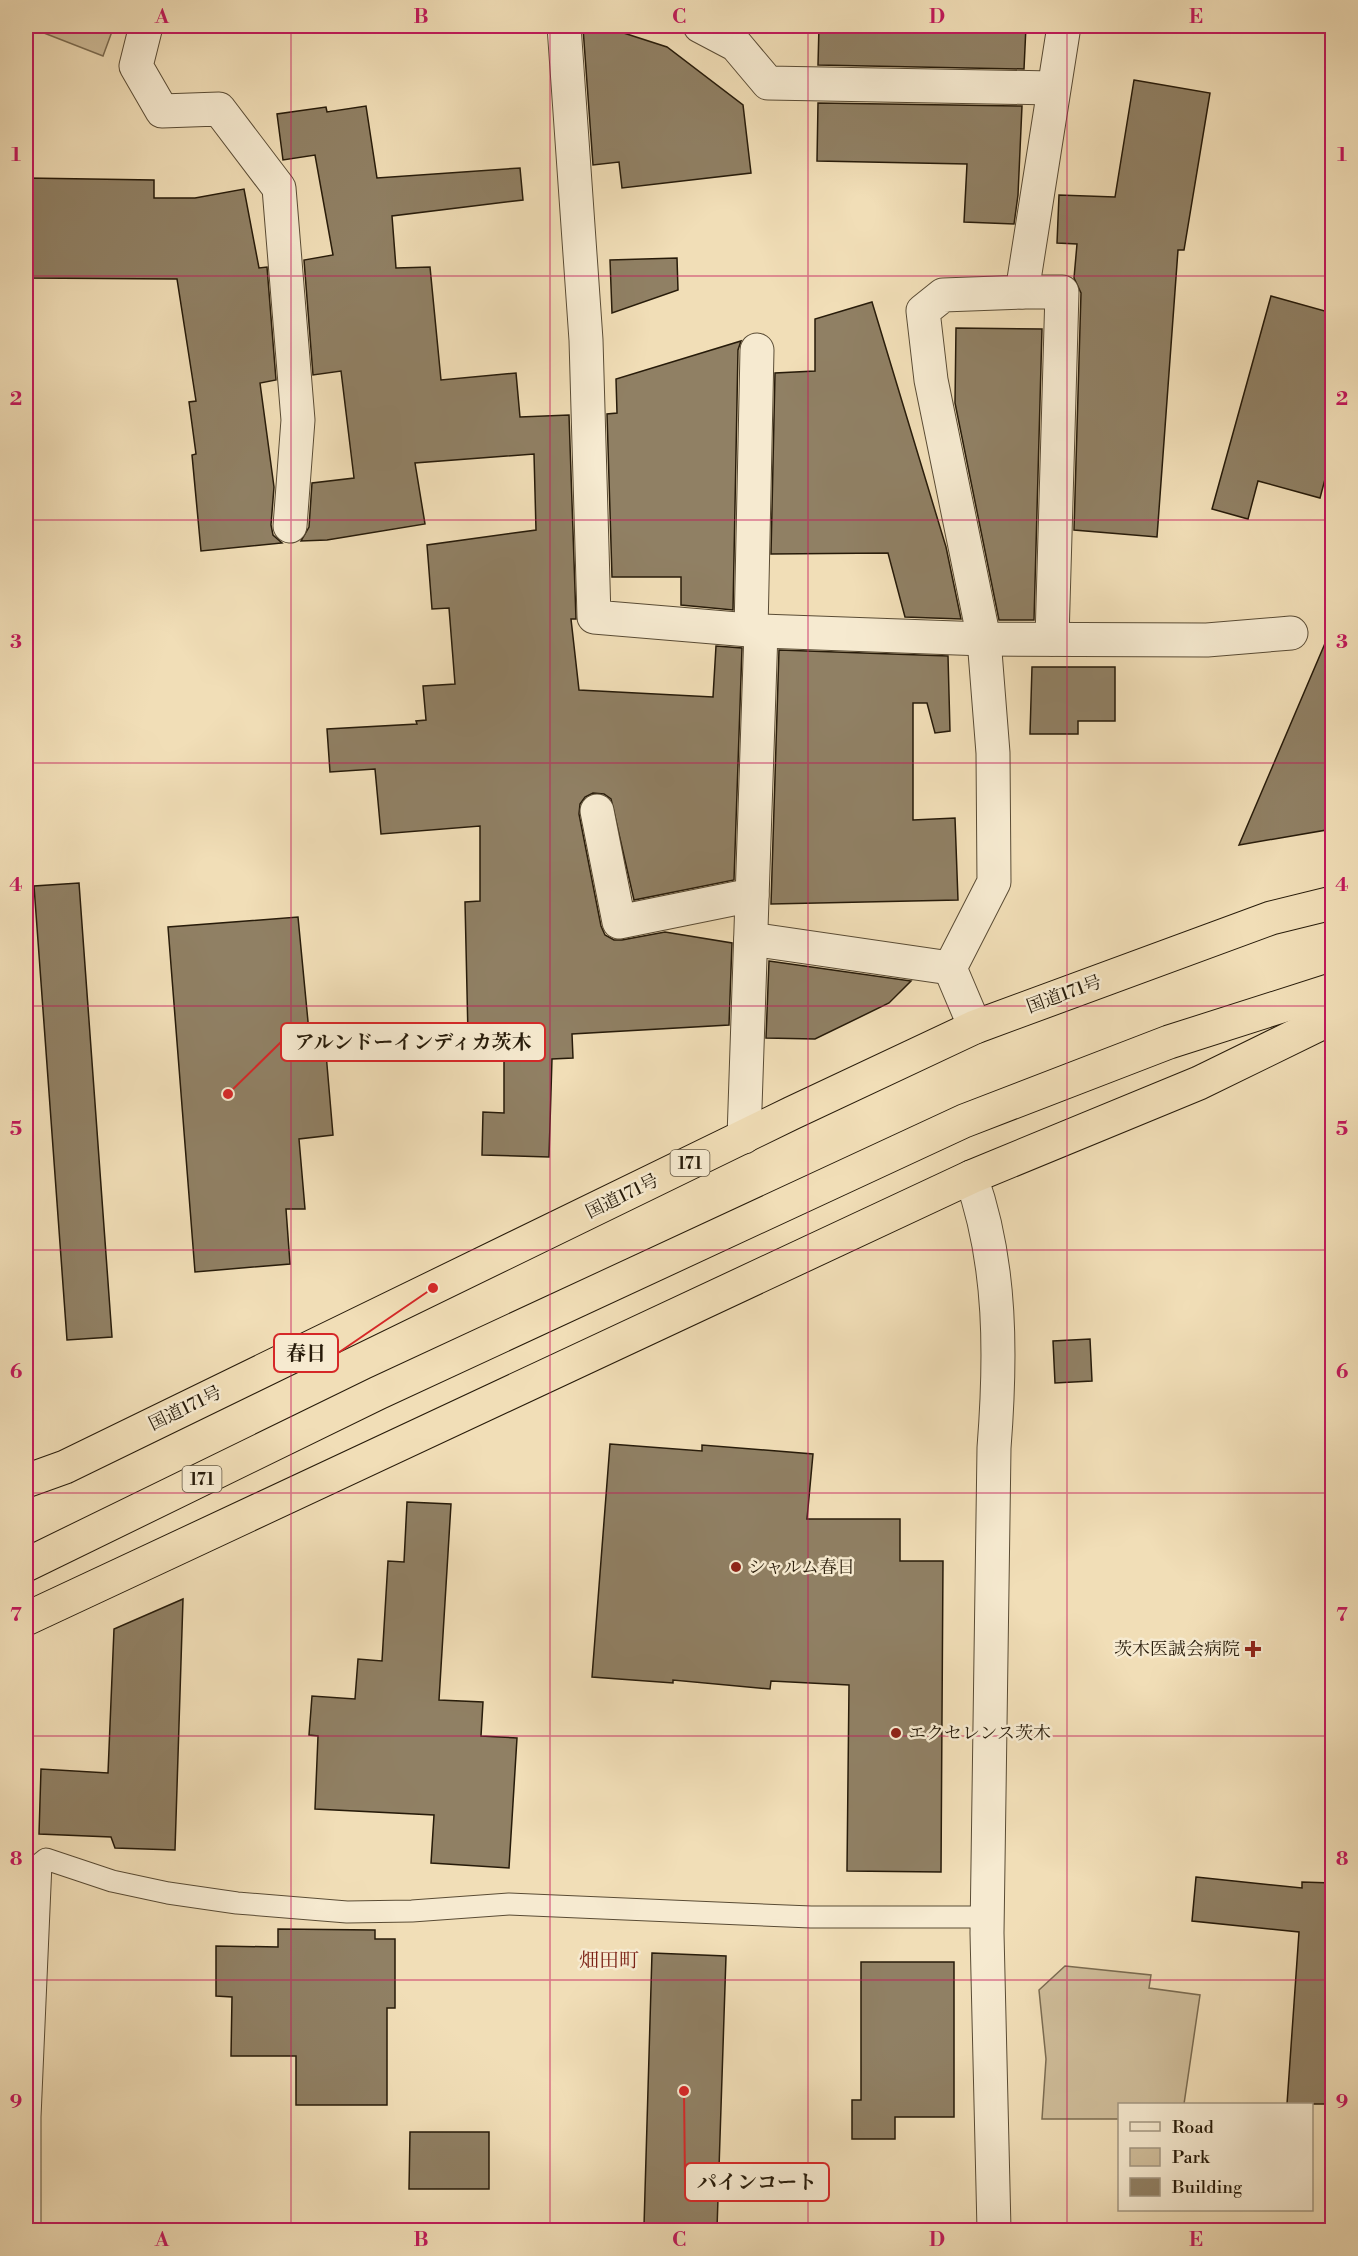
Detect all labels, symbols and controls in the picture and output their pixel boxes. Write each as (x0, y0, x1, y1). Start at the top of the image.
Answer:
text: A (154, 5, 170, 30)
text: B (413, 5, 429, 30)
text: C (672, 5, 686, 30)
text: D (929, 5, 945, 30)
text: E (1189, 5, 1203, 30)
text: 1 (11, 143, 21, 168)
text: 1 (1337, 143, 1347, 168)
text: 2 (10, 387, 22, 412)
text: 2 (1336, 387, 1348, 412)
text: 3 (10, 630, 22, 655)
text: 3 (1336, 630, 1348, 655)
text: 4 (9, 873, 23, 898)
text: 4 (1335, 873, 1349, 898)
street label: 国道171号 (1023, 970, 1105, 1019)
callout: アルンドーインディカ茨木 (281, 1023, 545, 1061)
text: アルンドーインディカ茨木 (294, 1031, 532, 1056)
text: 5 (10, 1117, 22, 1142)
text: 5 (1336, 1117, 1348, 1142)
road number: 171 (670, 1150, 710, 1176)
street label: 国道171号 (582, 1169, 662, 1224)
callout: 春日 (274, 1334, 338, 1372)
text: 春日 (286, 1342, 326, 1367)
text: 6 (10, 1360, 23, 1385)
text: 6 (1336, 1360, 1349, 1385)
street label: 国道171号 (145, 1381, 225, 1436)
road number: 171 (182, 1466, 222, 1492)
place label: シャルム春日 (748, 1556, 855, 1579)
marker: シャルム春日 (729, 1560, 743, 1574)
text: 7 (10, 1603, 22, 1628)
text: 7 (1336, 1603, 1348, 1628)
place label: 茨木医誠会病院 (1114, 1638, 1240, 1661)
marker: 茨木医誠会病院 (1244, 1640, 1262, 1658)
place label: エクセレンス茨木 (908, 1722, 1051, 1745)
marker: エクセレンス茨木 (889, 1726, 903, 1740)
text: 8 (10, 1847, 23, 1872)
text: 8 (1336, 1847, 1349, 1872)
district label: 畑田町 (579, 1949, 639, 1974)
text: 9 (10, 2090, 22, 2115)
text: 9 (1336, 2090, 1348, 2115)
legend (1118, 2103, 1313, 2211)
text: Road (1172, 2116, 1215, 2139)
text: Park (1172, 2146, 1211, 2169)
callout: パインコート (685, 2163, 829, 2201)
text: パインコート (697, 2171, 817, 2196)
text: Building (1171, 2176, 1243, 2199)
text: A (154, 2228, 170, 2253)
text: B (413, 2228, 429, 2253)
text: C (672, 2228, 686, 2253)
text: D (929, 2228, 945, 2253)
text: E (1189, 2228, 1203, 2253)

